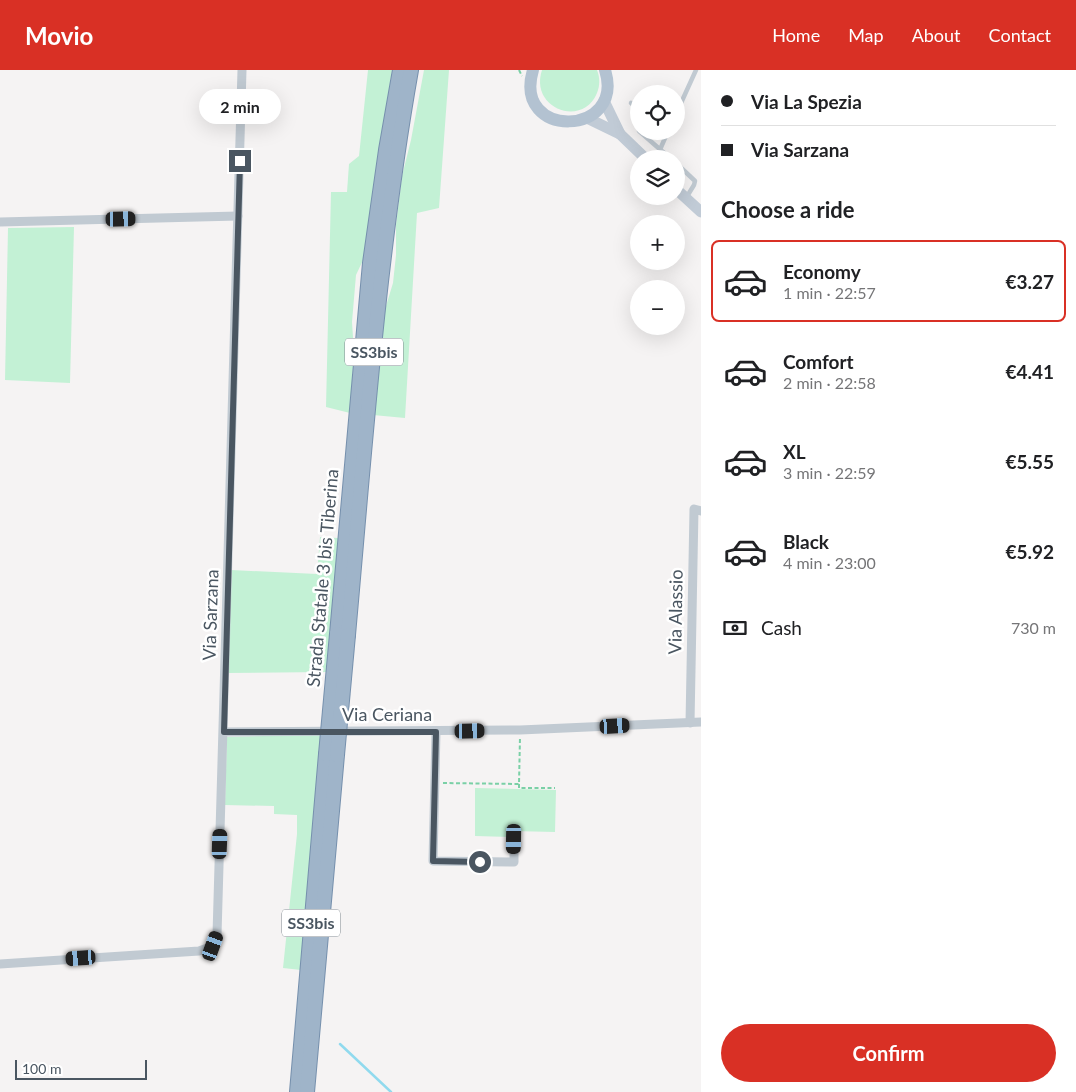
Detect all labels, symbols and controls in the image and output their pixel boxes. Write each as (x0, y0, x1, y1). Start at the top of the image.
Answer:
text: Movio (25, 21, 93, 50)
text: Home (772, 24, 820, 46)
text: Map (848, 24, 884, 46)
text: About (912, 24, 961, 46)
text: Contact (989, 24, 1051, 46)
map controls (630, 85, 685, 335)
button: locate (630, 85, 685, 140)
callout: 2 min (199, 88, 281, 124)
text: Via La Spezia (751, 90, 862, 113)
text: 2 min (220, 97, 260, 116)
text: Via Sarzana (751, 138, 849, 161)
route end (229, 150, 251, 172)
button: layers (630, 150, 685, 205)
text: Choose a ride (721, 196, 855, 223)
car (105, 211, 136, 227)
button: + (630, 215, 685, 270)
icon: car (723, 259, 768, 304)
text: Economy (783, 260, 861, 283)
text: €3.27 (1005, 270, 1054, 293)
button: − (630, 280, 685, 335)
text: 1 min · 22:57 (783, 283, 876, 302)
road number: SS3bis (345, 338, 403, 366)
icon: car (723, 349, 768, 394)
text: Comfort (783, 350, 854, 373)
text: €4.41 (1005, 360, 1054, 383)
text: 2 min · 22:58 (783, 373, 876, 392)
icon: car (723, 439, 768, 484)
text: XL (783, 440, 806, 463)
text: €5.55 (1005, 450, 1054, 473)
text: 3 min · 22:59 (783, 463, 876, 482)
street label: Strada Statale 3 bis Tiberina (302, 468, 342, 688)
icon: car (723, 529, 768, 574)
text: Black (783, 530, 829, 553)
text: €5.92 (1005, 540, 1054, 563)
text: 4 min · 23:00 (783, 553, 876, 572)
street label: Via Sarzana (197, 569, 223, 661)
street label: Via Alassio (663, 569, 687, 655)
icon: cash (721, 614, 749, 642)
text: Cash (761, 616, 802, 639)
text: 730 m (1011, 618, 1056, 637)
street label: Via Ceriana (342, 703, 432, 725)
car (599, 718, 630, 734)
car (454, 723, 485, 739)
car (506, 824, 521, 854)
car (211, 829, 228, 859)
route start (469, 851, 491, 873)
road number: SS3bis (282, 910, 340, 936)
car (200, 929, 225, 963)
car (65, 949, 96, 967)
button: Confirm (721, 1024, 1056, 1082)
scale bar (15, 1057, 148, 1080)
text: 100 m (22, 1060, 61, 1077)

